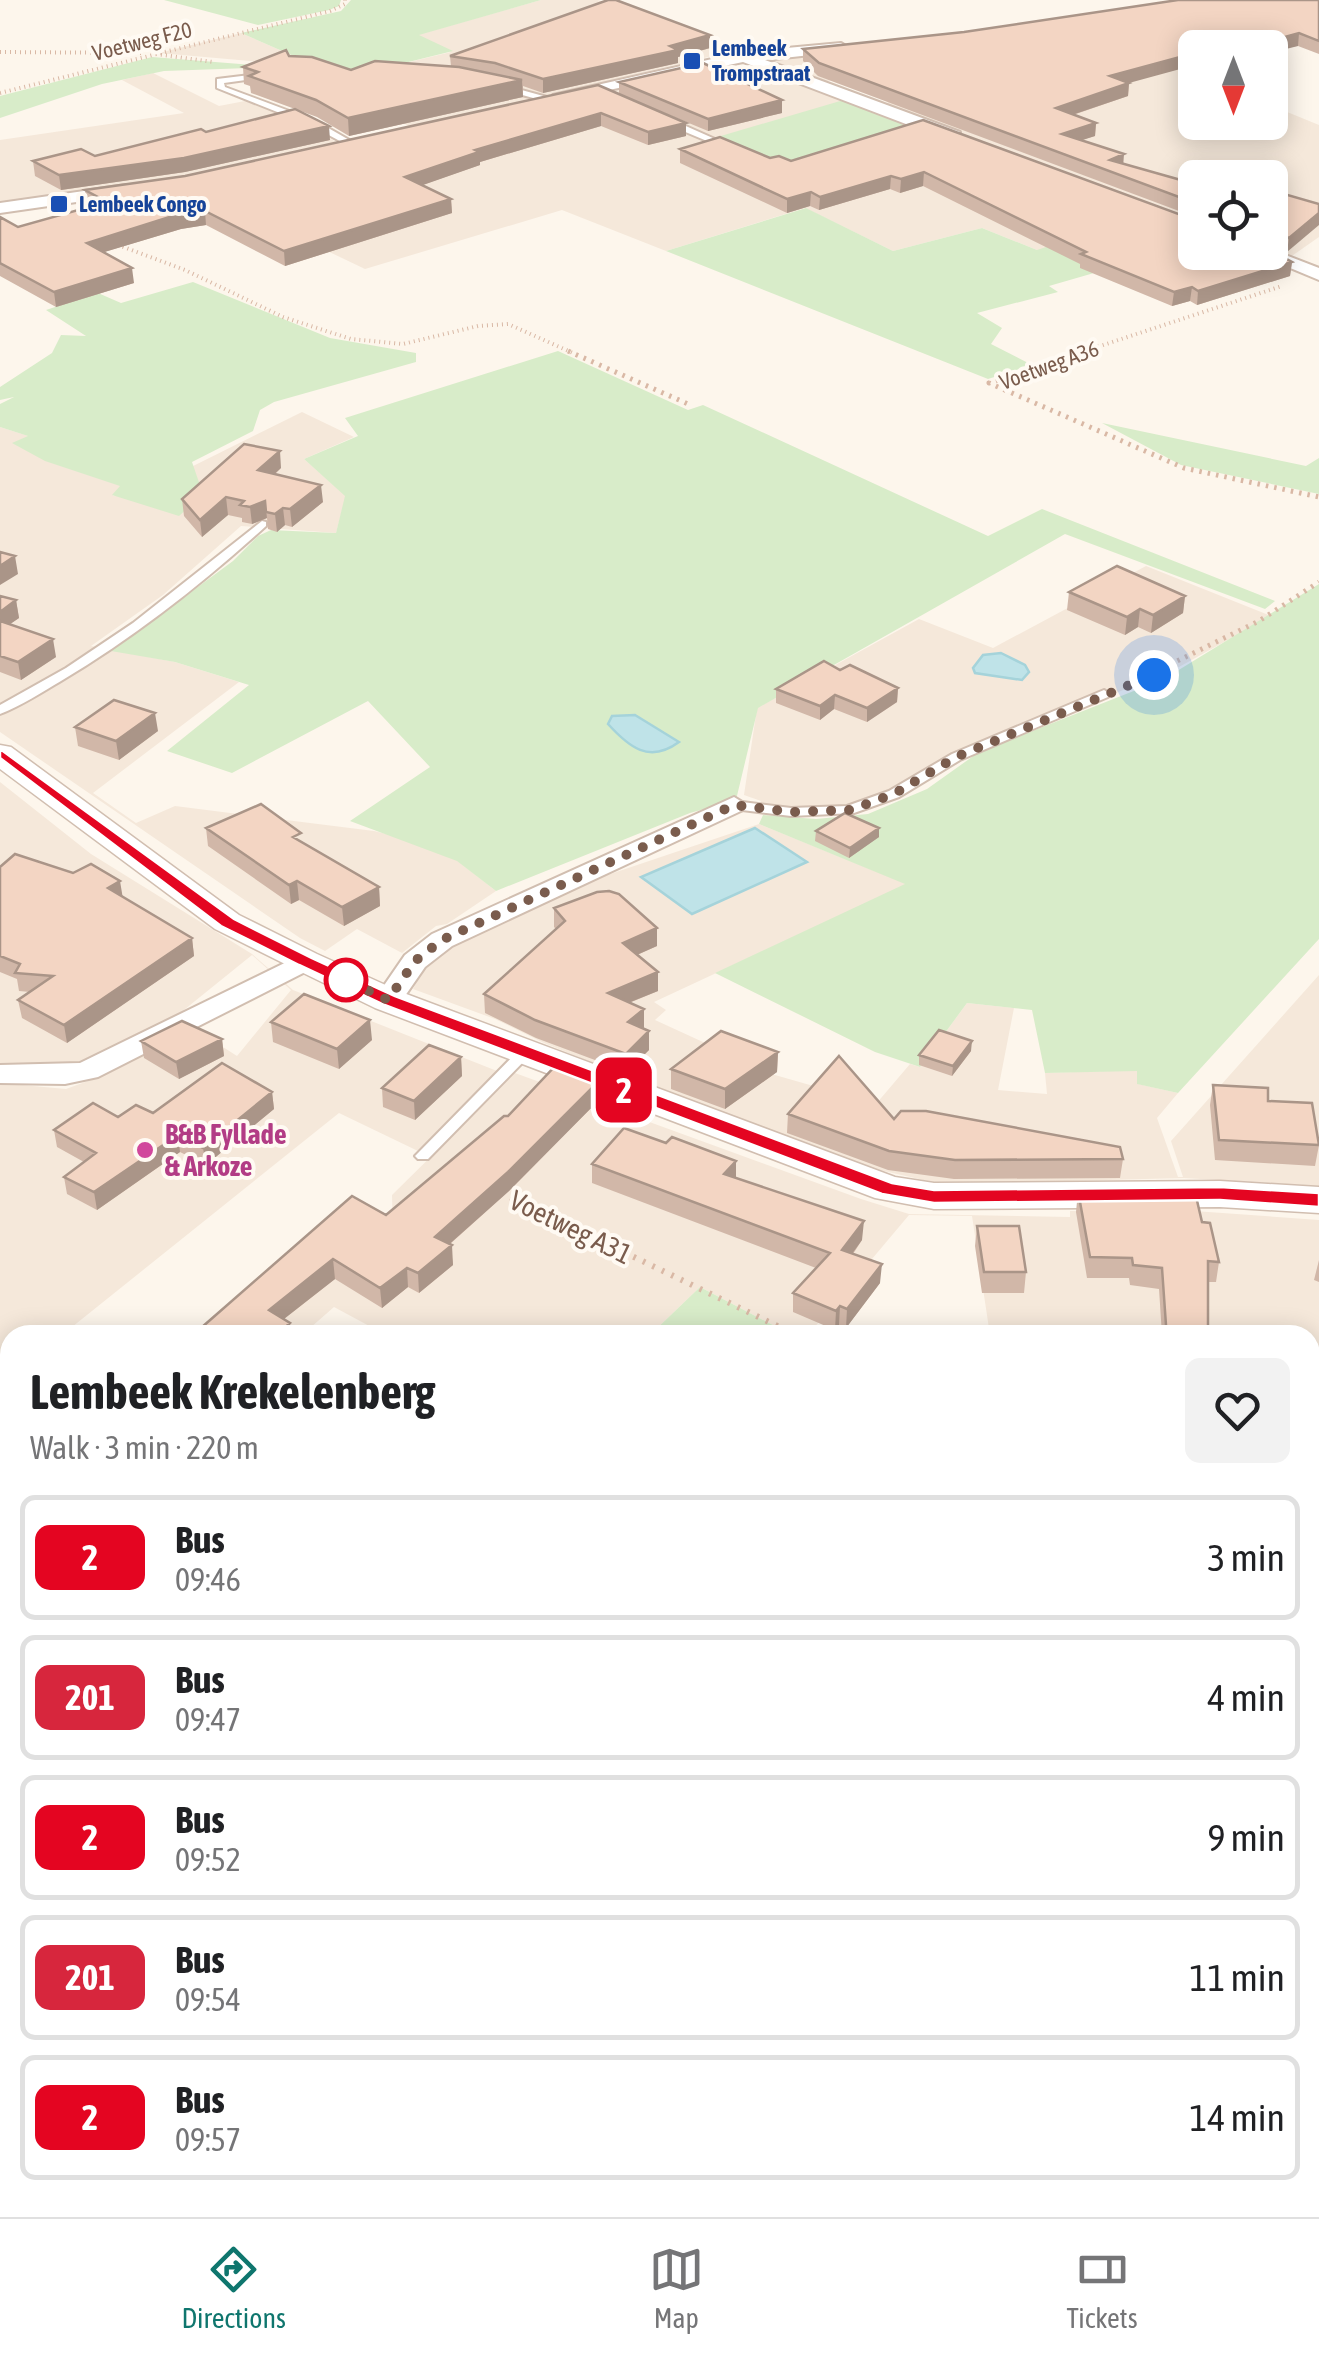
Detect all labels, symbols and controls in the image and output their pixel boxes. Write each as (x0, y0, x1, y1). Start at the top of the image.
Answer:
street label: Voetweg F20 (90, 16, 194, 66)
north arrow (1178, 30, 1288, 140)
map controls (1178, 30, 1288, 270)
place label: Lembeek Trompstraat (712, 35, 811, 86)
marker: Lembeek Trompstraat (681, 50, 703, 72)
button: locate (1178, 160, 1288, 270)
place label: Lembeek Congo (79, 191, 207, 217)
marker: Lembeek Congo (48, 193, 70, 215)
street label: Voetweg A36 (996, 335, 1102, 395)
your location (1129, 650, 1179, 700)
unlabelled marker (325, 959, 367, 1001)
line badge: 2 (592, 1058, 656, 1122)
text: 2 (616, 1070, 632, 1110)
place label: B&B Fyllade & Arkoze (165, 1118, 287, 1182)
marker: B&B Fyllade & Arkoze (134, 1139, 156, 1161)
street label: Voetweg A31 (505, 1184, 637, 1270)
button: heart (1185, 1358, 1290, 1463)
text: Lembeek Krekelenberg (30, 1364, 435, 1419)
text: Walk · 3 min · 220 m (30, 1429, 259, 1466)
text: Bus (175, 1518, 225, 1561)
text: 3 min (1207, 1536, 1285, 1579)
text: 2 (82, 1537, 98, 1577)
text: 09:46 (175, 1561, 241, 1598)
text: Bus (175, 1658, 225, 1701)
text: 4 min (1207, 1676, 1285, 1719)
text: 201 (65, 1677, 115, 1717)
text: 09:47 (175, 1701, 241, 1738)
text: Bus (175, 1798, 225, 1841)
text: 9 min (1207, 1816, 1285, 1859)
text: 2 (82, 1817, 98, 1857)
text: 09:52 (175, 1841, 241, 1878)
text: Bus (175, 1938, 225, 1981)
text: 11 min (1190, 1956, 1285, 1999)
text: 201 (65, 1957, 115, 1997)
text: 09:54 (175, 1981, 241, 2018)
text: Bus (175, 2078, 225, 2121)
text: 14 min (1190, 2096, 1285, 2139)
text: 2 (82, 2097, 98, 2137)
text: 09:57 (175, 2121, 241, 2158)
tab: Directions (181, 2242, 286, 2334)
tab: Map (649, 2242, 704, 2334)
tab: Tickets (1067, 2242, 1138, 2334)

